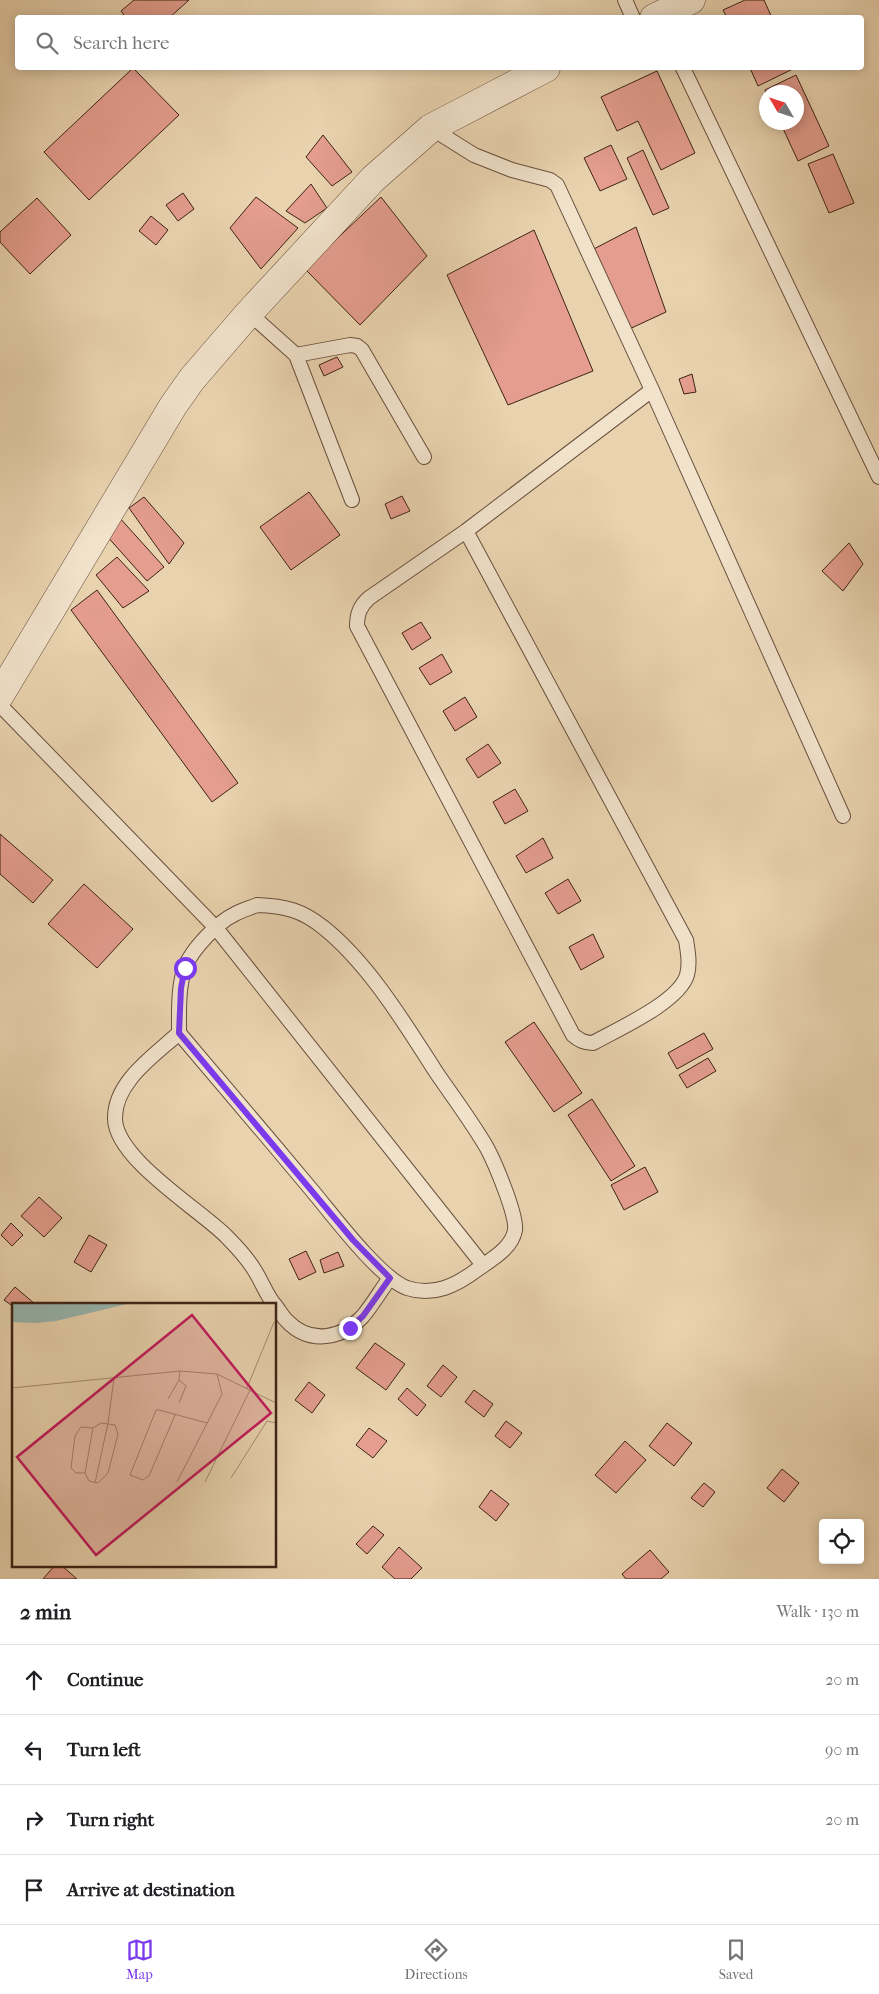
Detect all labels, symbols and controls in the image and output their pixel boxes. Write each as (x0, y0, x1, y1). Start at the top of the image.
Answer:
search box (15, 15, 864, 70)
icon: search (33, 29, 61, 57)
text: Search here (73, 32, 169, 54)
north arrow (759, 85, 804, 130)
route start (174, 957, 197, 980)
inset map (12, 1303, 276, 1566)
route end (339, 1317, 362, 1340)
map controls (819, 1519, 864, 1564)
button: locate (819, 1519, 864, 1564)
text: 2 min (20, 1600, 71, 1624)
text: Walk · 130 m (776, 1602, 859, 1621)
icon: ahead (20, 1666, 48, 1694)
text: Continue (67, 1669, 143, 1691)
text: 20 m (825, 1670, 859, 1689)
icon: left (20, 1736, 48, 1764)
text: Turn left (67, 1739, 141, 1761)
text: 90 m (825, 1740, 859, 1759)
icon: right (20, 1806, 48, 1834)
text: Turn right (67, 1809, 154, 1831)
text: 20 m (825, 1810, 859, 1829)
icon: arrive (20, 1876, 48, 1904)
text: Arrive at destination (67, 1879, 235, 1901)
tab: Map (126, 1936, 154, 1983)
tab: Directions (405, 1936, 468, 1983)
tab: Saved (719, 1936, 753, 1983)

